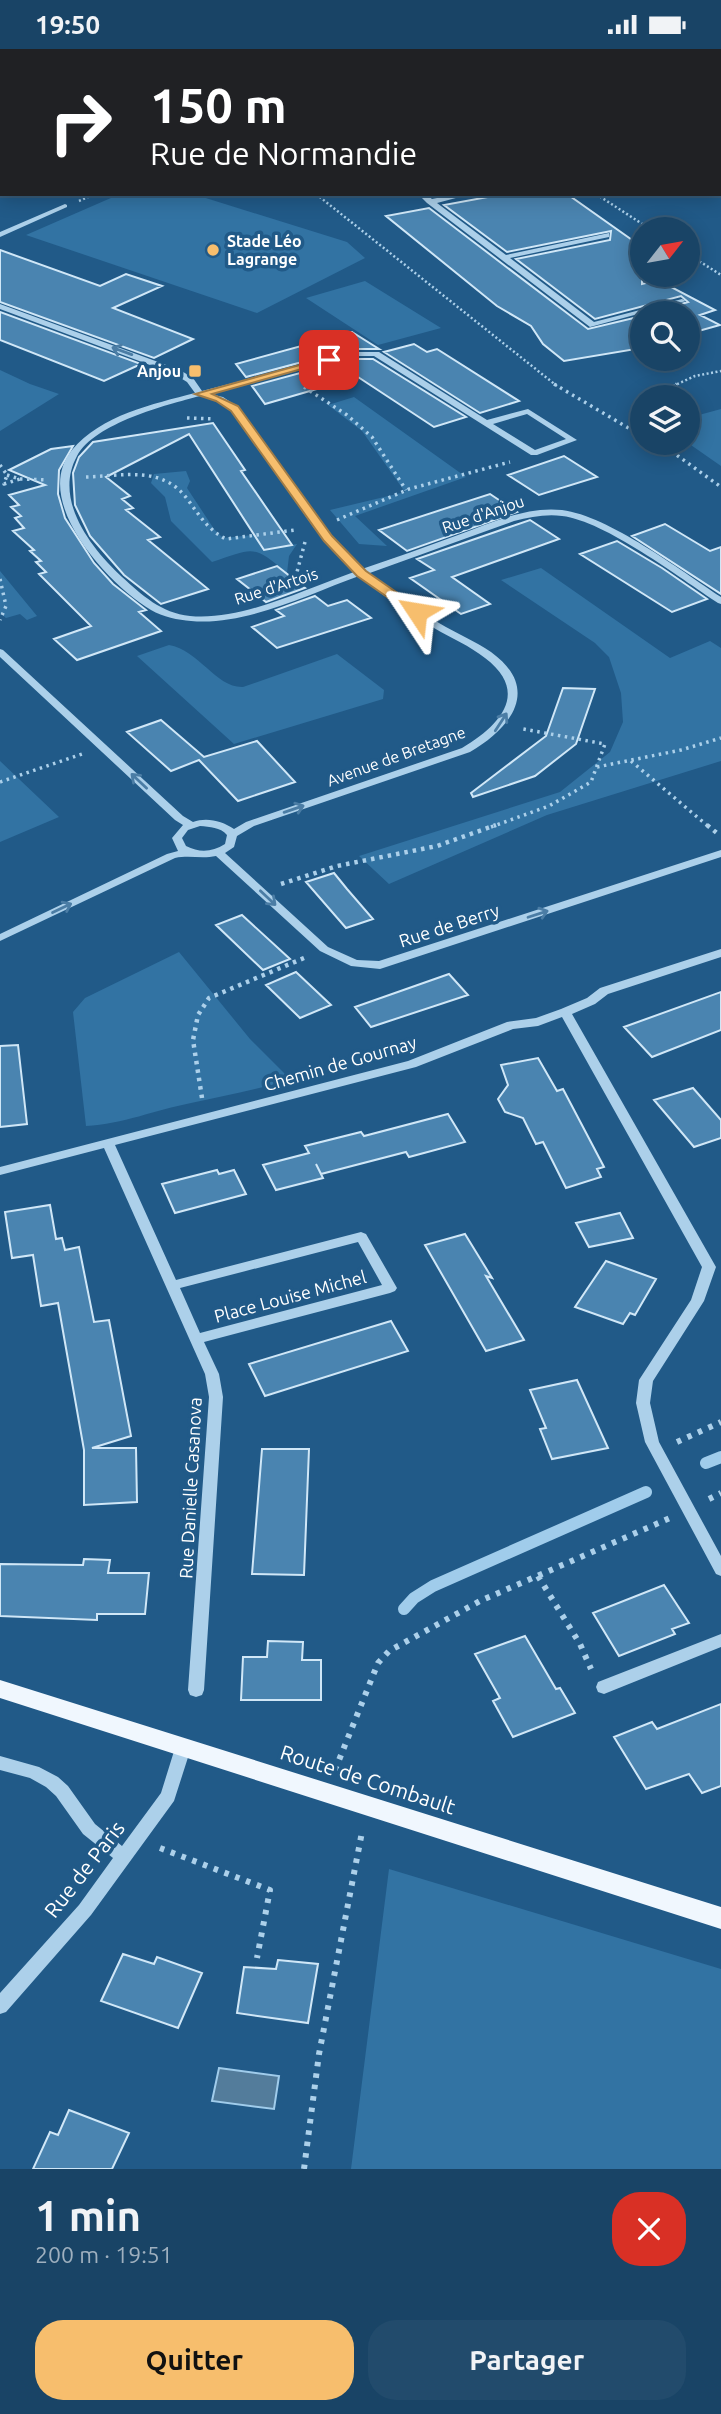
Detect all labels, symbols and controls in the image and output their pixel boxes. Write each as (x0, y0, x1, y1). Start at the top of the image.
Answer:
text: 19:50 (35, 10, 100, 39)
icon: right (35, 77, 126, 168)
text: 150 m (150, 77, 287, 132)
text: Rue de Normandie (150, 135, 417, 171)
north arrow (630, 217, 700, 287)
map controls (630, 217, 700, 455)
place label: Stade Léo Lagrange (227, 232, 302, 268)
marker: Stade Léo Lagrange (205, 242, 221, 258)
button: search (630, 301, 700, 371)
pin (299, 330, 359, 390)
icon: arrive (310, 341, 348, 379)
one-way arrow (112, 344, 134, 357)
place label: Anjou (137, 362, 181, 380)
marker: Anjou (187, 363, 203, 379)
button: layers (630, 385, 700, 455)
street label: Rue d'Anjou (440, 492, 526, 536)
street label: Rue d'Artois (232, 564, 320, 608)
position arrow (380, 575, 454, 649)
one-way arrow (494, 713, 509, 732)
street label: Avenue de Bretagne (324, 723, 468, 789)
one-way arrow (131, 772, 148, 789)
one-way arrow (283, 801, 305, 814)
one-way arrow (259, 890, 276, 907)
street label: Rue de Berry (396, 899, 502, 951)
one-way arrow (51, 901, 72, 914)
one-way arrow (527, 907, 549, 920)
street label: Chemin de Gournay (261, 1032, 419, 1094)
street label: Place Louise Michel (212, 1266, 369, 1326)
street label: Rue Danielle Casanova (175, 1397, 205, 1579)
street label: Route de Combault (277, 1739, 459, 1819)
street label: Rue de Paris (39, 1816, 129, 1922)
text: 1 min (35, 2192, 141, 2239)
button: close (612, 2192, 686, 2266)
text: 200 m · 19:51 (35, 2242, 173, 2267)
button: Quitter (35, 2320, 354, 2400)
button: Partager (368, 2320, 686, 2400)

